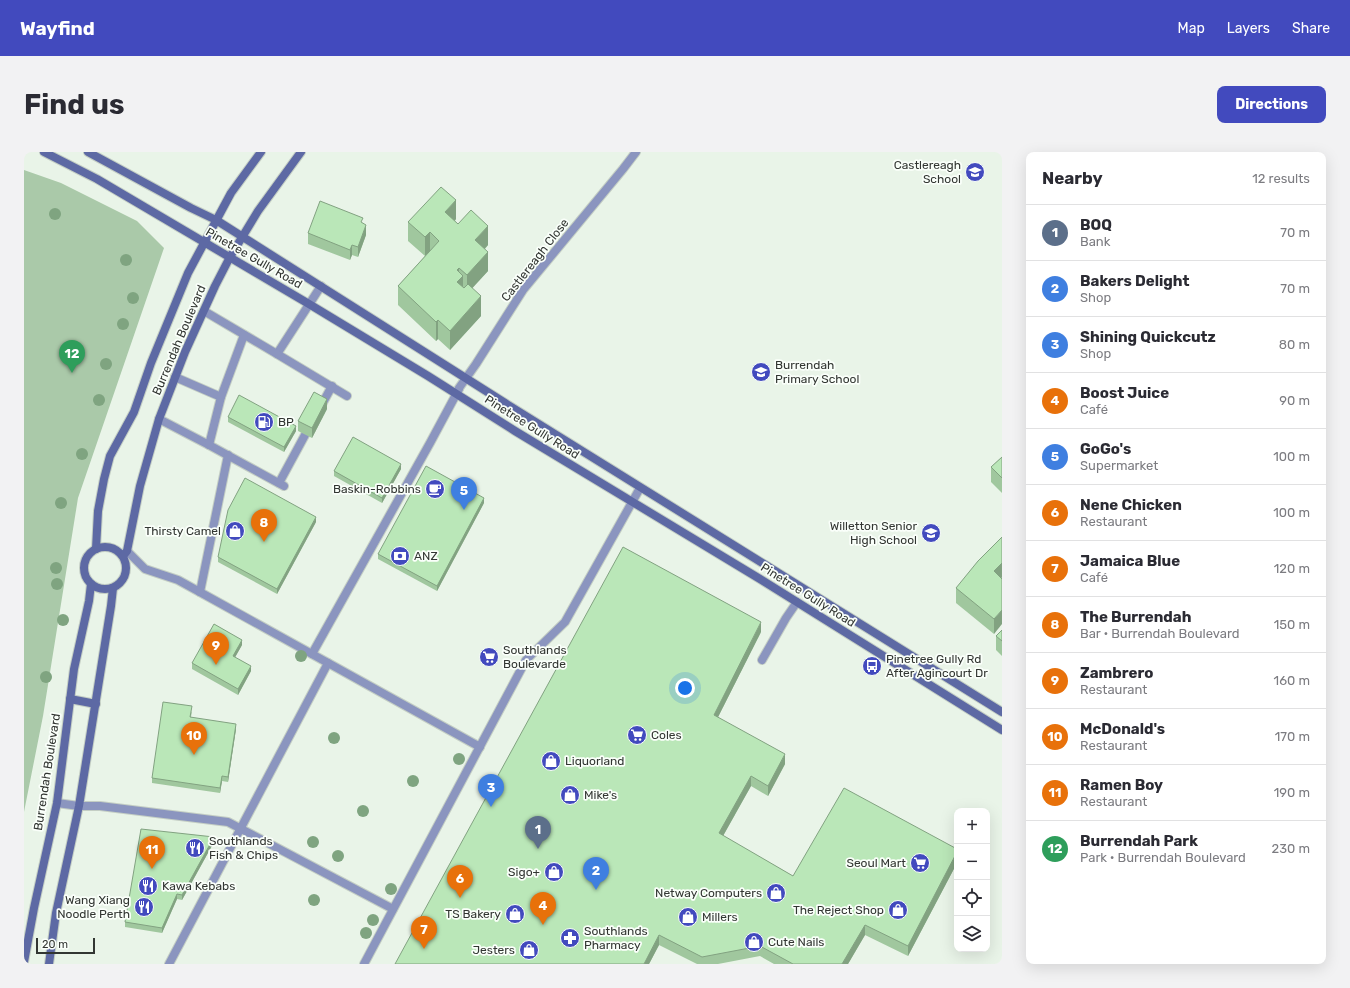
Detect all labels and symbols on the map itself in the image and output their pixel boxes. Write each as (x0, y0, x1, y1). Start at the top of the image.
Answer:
place label: Castlereagh School (894, 158, 961, 186)
school or university icon: Castlereagh School (964, 161, 986, 183)
street label: Castlereagh Close (498, 216, 572, 304)
street label: Pinetree Gully Road (203, 225, 305, 291)
street label: Burrendah Boulevard (149, 283, 209, 397)
pin: 12 (59, 340, 85, 373)
place label: Burrendah Primary School (775, 358, 859, 386)
school or university icon: Burrendah Primary School (750, 361, 772, 383)
street label: Pinetree Gully Road (482, 392, 582, 462)
fuel station icon: BP (253, 411, 275, 433)
place label: BP (278, 415, 294, 429)
pin: 5 (451, 477, 477, 510)
cafe icon: Baskin-Robbins (424, 478, 446, 500)
place label: Baskin-Robbins (333, 482, 421, 496)
pin: 8 (251, 509, 277, 542)
place label: Willetton Senior High School (830, 519, 917, 547)
shop icon: Thirsty Camel (224, 520, 246, 542)
school or university icon: Willetton Senior High School (920, 522, 942, 544)
place label: Thirsty Camel (145, 524, 221, 538)
bank icon: ANZ (389, 545, 411, 567)
place label: ANZ (414, 549, 438, 563)
street label: Pinetree Gully Road (758, 560, 858, 630)
pin: 9 (203, 632, 229, 665)
place label: Southlands Boulevarde (503, 643, 567, 671)
supermarket icon: Southlands Boulevarde (478, 646, 500, 668)
place label: Pinetree Gully Rd After Agincourt Dr (886, 652, 988, 680)
bus stop icon: Pinetree Gully Rd After Agincourt Dr (861, 655, 883, 677)
your location (675, 678, 695, 698)
street label: Burrendah Boulevard (31, 712, 63, 832)
pin: 10 (181, 722, 207, 755)
supermarket icon: Coles (626, 724, 648, 746)
place label: Coles (651, 728, 682, 742)
shop icon: Liquorland (540, 750, 562, 772)
place label: Liquorland (565, 754, 624, 768)
pin: 3 (478, 774, 504, 807)
shop icon: Mike's (559, 784, 581, 806)
place label: Mike's (584, 788, 617, 802)
pin: 1 (525, 816, 551, 849)
place label: Southlands Fish & Chips (209, 834, 278, 862)
pin: 11 (139, 836, 165, 869)
restaurant icon: Southlands Fish & Chips (184, 837, 206, 859)
supermarket icon: Seoul Mart (909, 852, 931, 874)
place label: Seoul Mart (846, 856, 906, 870)
pin: 2 (583, 857, 609, 890)
shop icon: Sigo+ (543, 861, 565, 883)
pin: 6 (447, 865, 473, 898)
place label: Sigo+ (508, 865, 540, 879)
restaurant icon: Kawa Kebabs (137, 875, 159, 897)
place label: Kawa Kebabs (162, 879, 235, 893)
shop icon: Netway Computers (765, 882, 787, 904)
place label: Netway Computers (655, 886, 762, 900)
pin: 4 (530, 892, 556, 925)
place label: Wang Xiang Noodle Perth (57, 893, 130, 921)
restaurant icon: Wang Xiang Noodle Perth (133, 896, 155, 918)
shop icon: The Reject Shop (887, 899, 909, 921)
shop icon: TS Bakery (504, 903, 526, 925)
place label: The Reject Shop (793, 903, 884, 917)
shop icon: Millers (677, 906, 699, 928)
place label: TS Bakery (445, 907, 501, 921)
place label: Millers (702, 910, 738, 924)
pin: 7 (411, 916, 437, 949)
place label: Southlands Pharmacy (584, 924, 648, 952)
pharmacy icon: Southlands Pharmacy (559, 927, 581, 949)
shop icon: Cute Nails (743, 931, 765, 953)
place label: Cute Nails (768, 935, 824, 949)
scale bar (36, 936, 95, 955)
shop icon: Jesters (518, 939, 540, 961)
place label: Jesters (472, 943, 515, 957)

